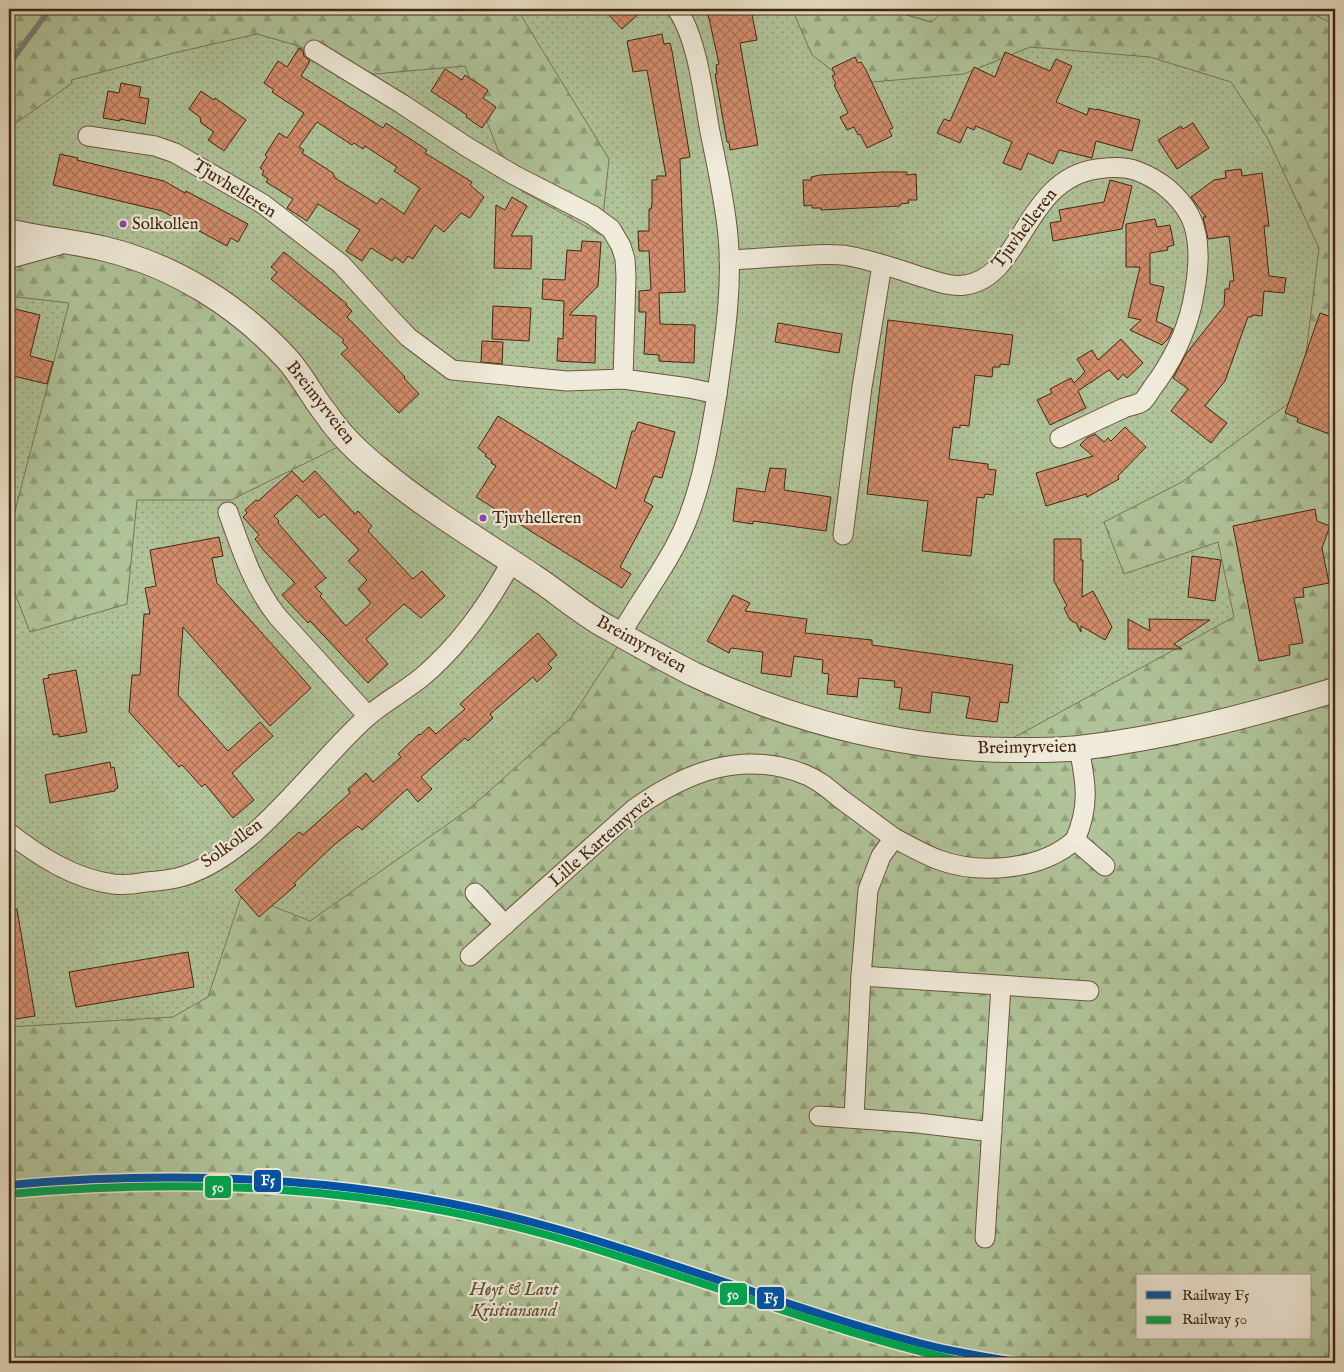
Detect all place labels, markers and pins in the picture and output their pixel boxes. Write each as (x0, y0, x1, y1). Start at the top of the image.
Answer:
place label: Solkollen (132, 214, 199, 235)
marker: Solkollen (118, 219, 128, 229)
place label: Tjuvhelleren (492, 508, 582, 529)
marker: Tjuvhelleren (478, 513, 488, 523)

